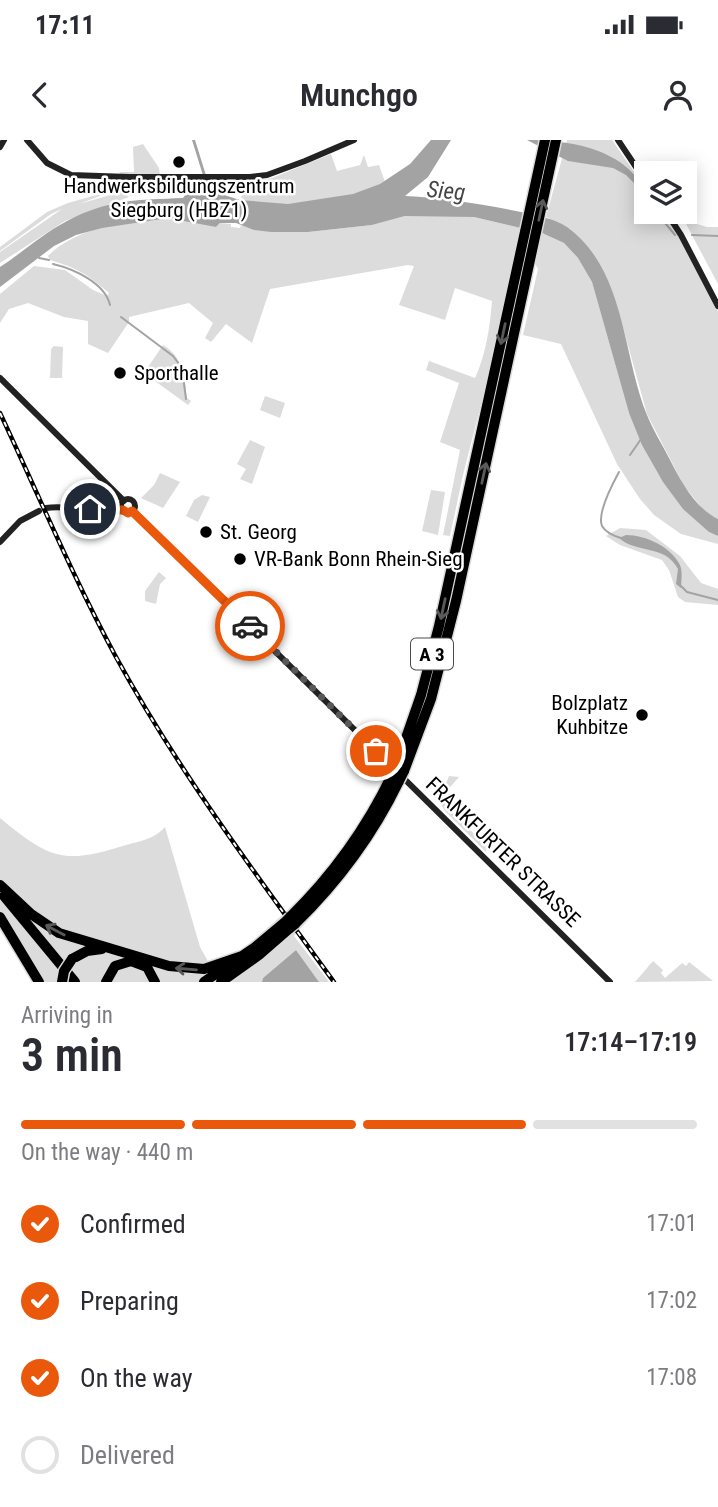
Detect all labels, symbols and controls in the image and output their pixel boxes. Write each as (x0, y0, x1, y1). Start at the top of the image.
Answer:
text: 17:11 (35, 10, 95, 40)
icon: back (21, 76, 59, 114)
text: Munchgo (300, 76, 418, 114)
icon: person (659, 76, 697, 114)
marker: Handwerksbildungszentrum Siegburg (HBZ1) (171, 154, 187, 170)
map controls (634, 161, 697, 224)
button: layers (634, 161, 697, 224)
place label: Handwerksbildungszentrum Siegburg (HBZ1) (64, 174, 294, 222)
water label: Sieg (426, 176, 466, 206)
one-way arrow (535, 199, 548, 222)
one-way arrow (496, 322, 509, 345)
place label: Sporthalle (134, 361, 219, 385)
marker: Sporthalle (112, 365, 128, 381)
one-way arrow (478, 462, 492, 485)
pin (60, 479, 120, 539)
icon: home (71, 490, 109, 528)
place label: St. Georg (220, 520, 297, 544)
marker: St. Georg (198, 524, 214, 540)
place label: VR-Bank Bonn Rhein-Sieg (254, 547, 463, 571)
marker: VR-Bank Bonn Rhein-Sieg (232, 551, 248, 567)
courier (215, 591, 285, 661)
one-way arrow (435, 597, 449, 620)
icon: car (231, 607, 269, 645)
road number: A 3 (411, 639, 453, 670)
place label: Bolzplatz Kuhbitze (551, 691, 628, 739)
marker: Bolzplatz Kuhbitze (634, 707, 650, 723)
pin (346, 721, 406, 781)
icon: bag (357, 732, 395, 770)
street label: FRANKFURTER STRASSE (421, 772, 585, 932)
one-way arrow (45, 922, 66, 936)
one-way arrow (175, 962, 198, 975)
text: Arriving in (21, 1002, 113, 1029)
text: 17:14–17:19 (564, 1027, 697, 1057)
text: 3 min (21, 1028, 123, 1082)
text: On the way · 440 m (21, 1139, 193, 1166)
icon: check (21, 1205, 59, 1243)
text: Confirmed (80, 1209, 186, 1239)
text: 17:01 (646, 1210, 697, 1237)
icon: check (21, 1282, 59, 1320)
text: Preparing (80, 1286, 179, 1316)
text: 17:02 (646, 1287, 697, 1314)
icon: check (21, 1359, 59, 1397)
text: On the way (80, 1363, 193, 1393)
text: 17:08 (646, 1364, 697, 1391)
text: Delivered (80, 1440, 175, 1470)

